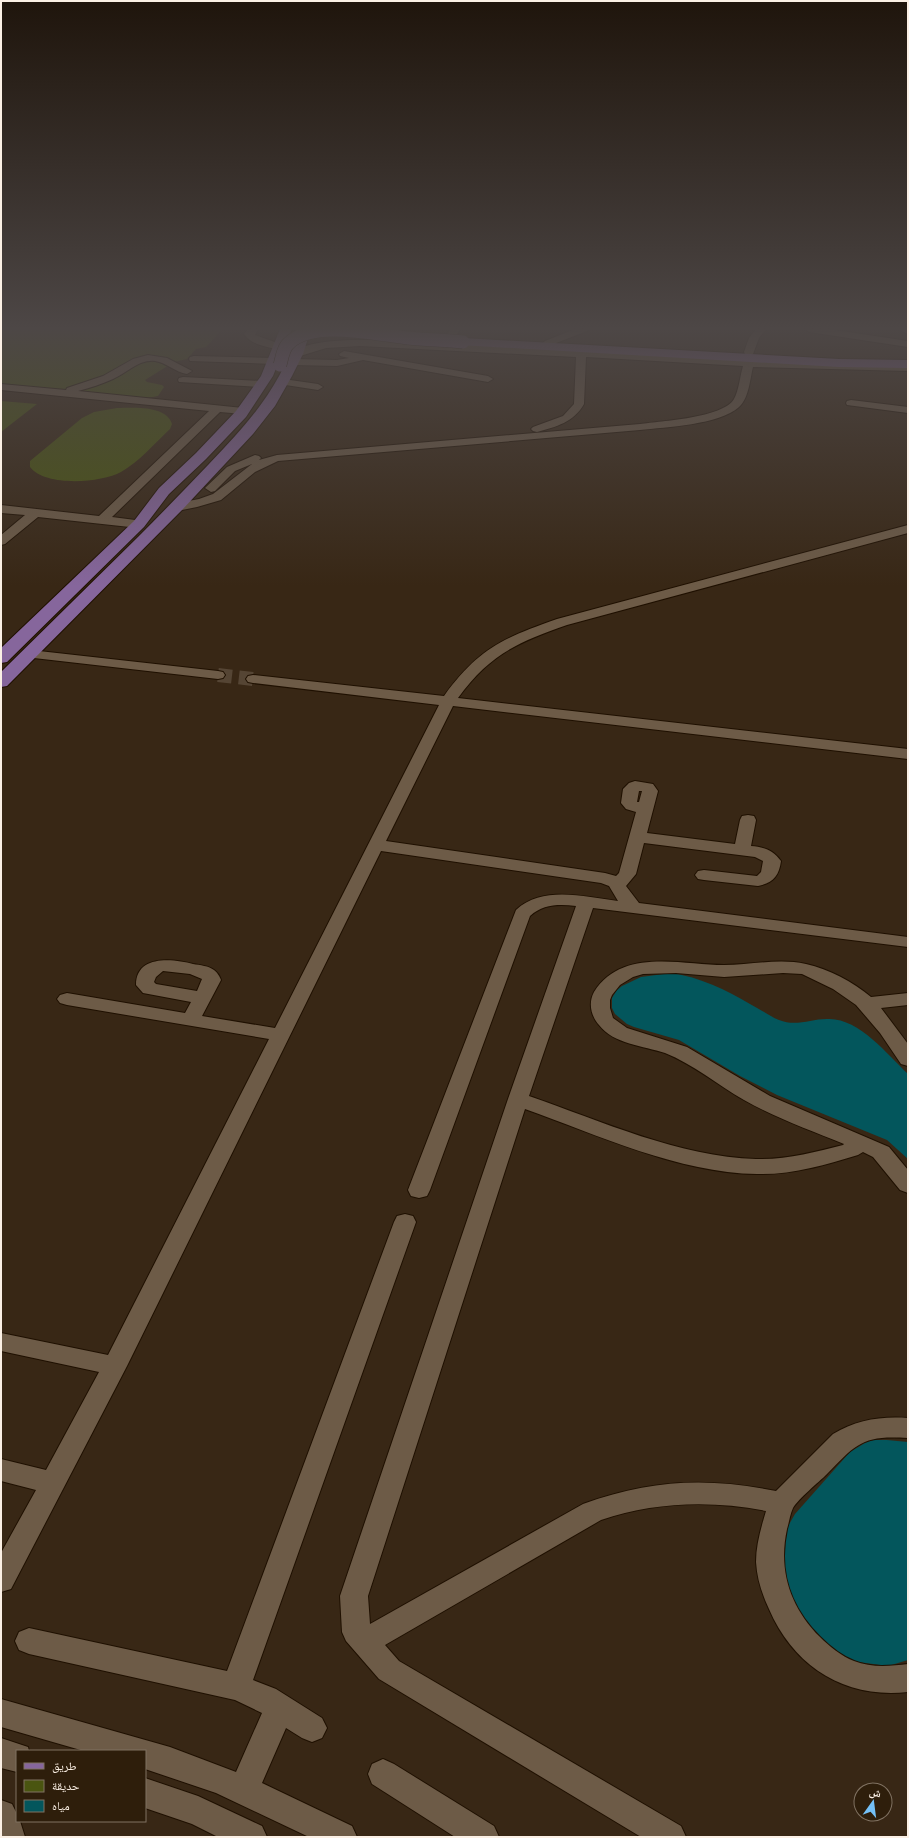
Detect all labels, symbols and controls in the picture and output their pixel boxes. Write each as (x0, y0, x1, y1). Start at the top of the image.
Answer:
legend (16, 1750, 146, 1822)
text: طريق (52, 1759, 77, 1773)
text: حديقة (52, 1779, 80, 1793)
north arrow (853, 1782, 893, 1822)
text: ش (868, 1785, 883, 1802)
text: مياه (52, 1799, 70, 1813)

